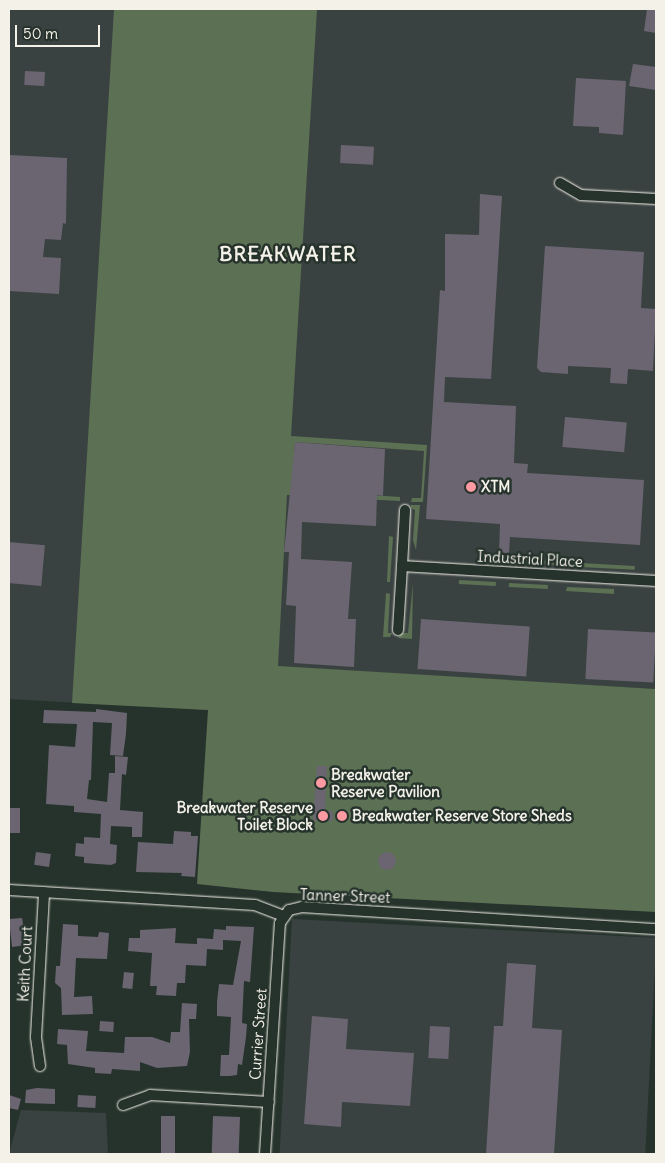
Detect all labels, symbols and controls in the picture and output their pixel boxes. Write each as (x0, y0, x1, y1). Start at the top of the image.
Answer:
scale bar (18, 15, 102, 47)
text: 50 m (23, 24, 58, 43)
district label: BREAKWATER (218, 241, 358, 265)
place label: XTM (481, 478, 510, 496)
marker: XTM (465, 481, 477, 493)
street label: Industrial Place (477, 547, 583, 571)
place label: Breakwater Reserve Pavilion (331, 765, 440, 800)
marker: Breakwater Reserve Pavilion (315, 777, 327, 789)
place label: Breakwater Reserve Toilet Block (176, 798, 313, 833)
place label: Breakwater Reserve Store Sheds (352, 807, 572, 825)
marker: Breakwater Reserve Toilet Block (317, 810, 329, 822)
marker: Breakwater Reserve Store Sheds (336, 810, 348, 822)
street label: Tanner Street (299, 885, 391, 907)
street label: Keith Court (14, 926, 36, 1002)
street label: Currier Street (246, 988, 270, 1080)

